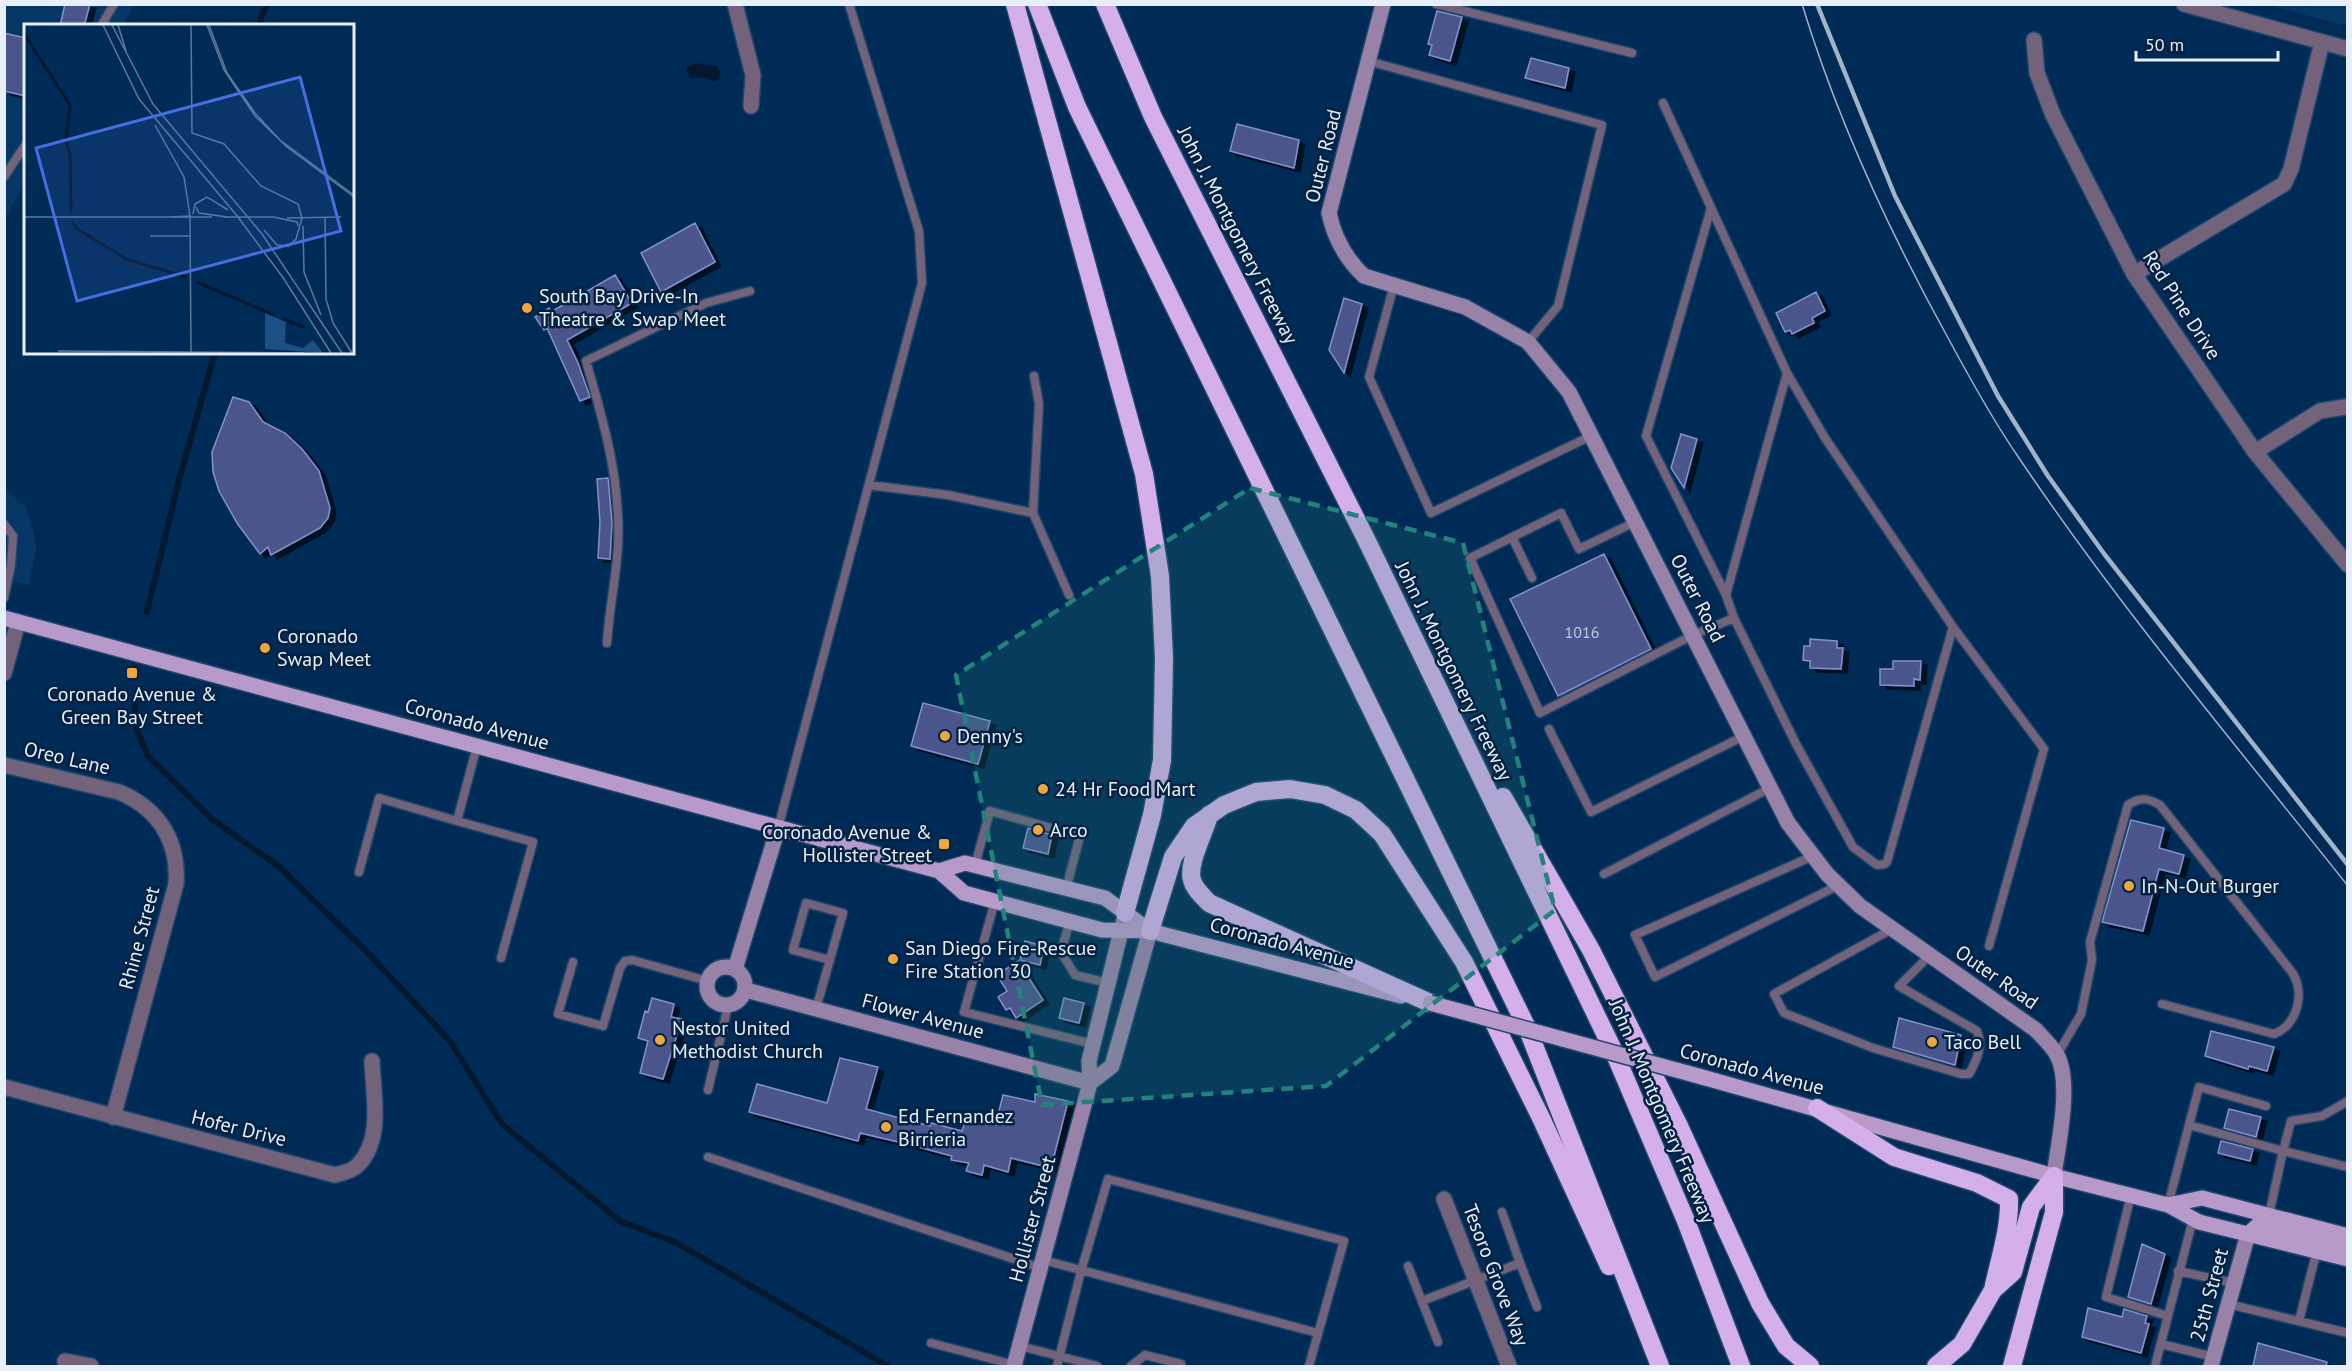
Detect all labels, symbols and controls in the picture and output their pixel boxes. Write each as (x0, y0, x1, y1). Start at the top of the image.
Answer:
inset map (24, 24, 354, 354)
scale bar (2136, 24, 2278, 62)
text: 50 m (2145, 33, 2184, 56)
street label: Outer Road (1299, 106, 1347, 206)
street label: John J. Montgomery Freeway (1171, 121, 1305, 349)
street label: Red Pine Drive (2137, 246, 2227, 364)
place label: South Bay Drive-In Theatre & Swap Meet (539, 283, 726, 332)
marker: South Bay Drive-In Theatre & Swap Meet (520, 301, 534, 315)
street label: Outer Road (1665, 549, 1731, 647)
street label: John J. Montgomery Freeway (1389, 556, 1519, 786)
house number: 1016 (1565, 622, 1599, 642)
place label: Coronado Swap Meet (277, 623, 371, 672)
marker: Coronado Swap Meet (258, 641, 272, 655)
marker: Coronado Avenue & Green Bay Street (125, 666, 139, 680)
place label: Coronado Avenue & Green Bay Street (47, 681, 217, 730)
street label: Coronado Avenue (402, 692, 552, 756)
place label: Denny's (957, 723, 1023, 749)
marker: Denny's (938, 729, 952, 743)
street label: Oreo Lane (21, 735, 113, 781)
place label: 24 Hr Food Mart (1055, 776, 1196, 802)
marker: 24 Hr Food Mart (1036, 782, 1050, 796)
place label: Arco (1050, 817, 1088, 843)
place label: Coronado Avenue & Hollister Street (762, 819, 932, 868)
marker: Arco (1031, 823, 1045, 837)
marker: Coronado Avenue & Hollister Street (937, 837, 951, 851)
place label: In-N-Out Burger (2141, 873, 2279, 899)
marker: In-N-Out Burger (2122, 879, 2136, 893)
street label: Rhine Street (113, 883, 165, 992)
street label: Coronado Avenue (1207, 911, 1357, 975)
place label: San Diego Fire-Rescue Fire Station 30 (905, 935, 1096, 984)
street label: Outer Road (1950, 939, 2044, 1015)
marker: San Diego Fire-Rescue Fire Station 30 (886, 952, 900, 966)
street label: Flower Avenue (859, 987, 987, 1045)
street label: John J. Montgomery Freeway (1603, 994, 1721, 1228)
place label: Nestor United Methodist Church (672, 1015, 823, 1064)
place label: Taco Bell (1944, 1029, 2021, 1055)
marker: Nestor United Methodist Church (653, 1033, 667, 1047)
marker: Taco Bell (1925, 1035, 1939, 1049)
street label: Coronado Avenue (1677, 1037, 1827, 1101)
place label: Ed Fernandez Birrieria (898, 1103, 1014, 1152)
street label: Hofer Drive (189, 1104, 289, 1152)
marker: Ed Fernandez Birrieria (879, 1120, 893, 1134)
street label: Hollister Street (1003, 1153, 1061, 1285)
street label: Tesoro Grove Way (1457, 1200, 1535, 1350)
street label: 25th Street (2184, 1245, 2234, 1345)

